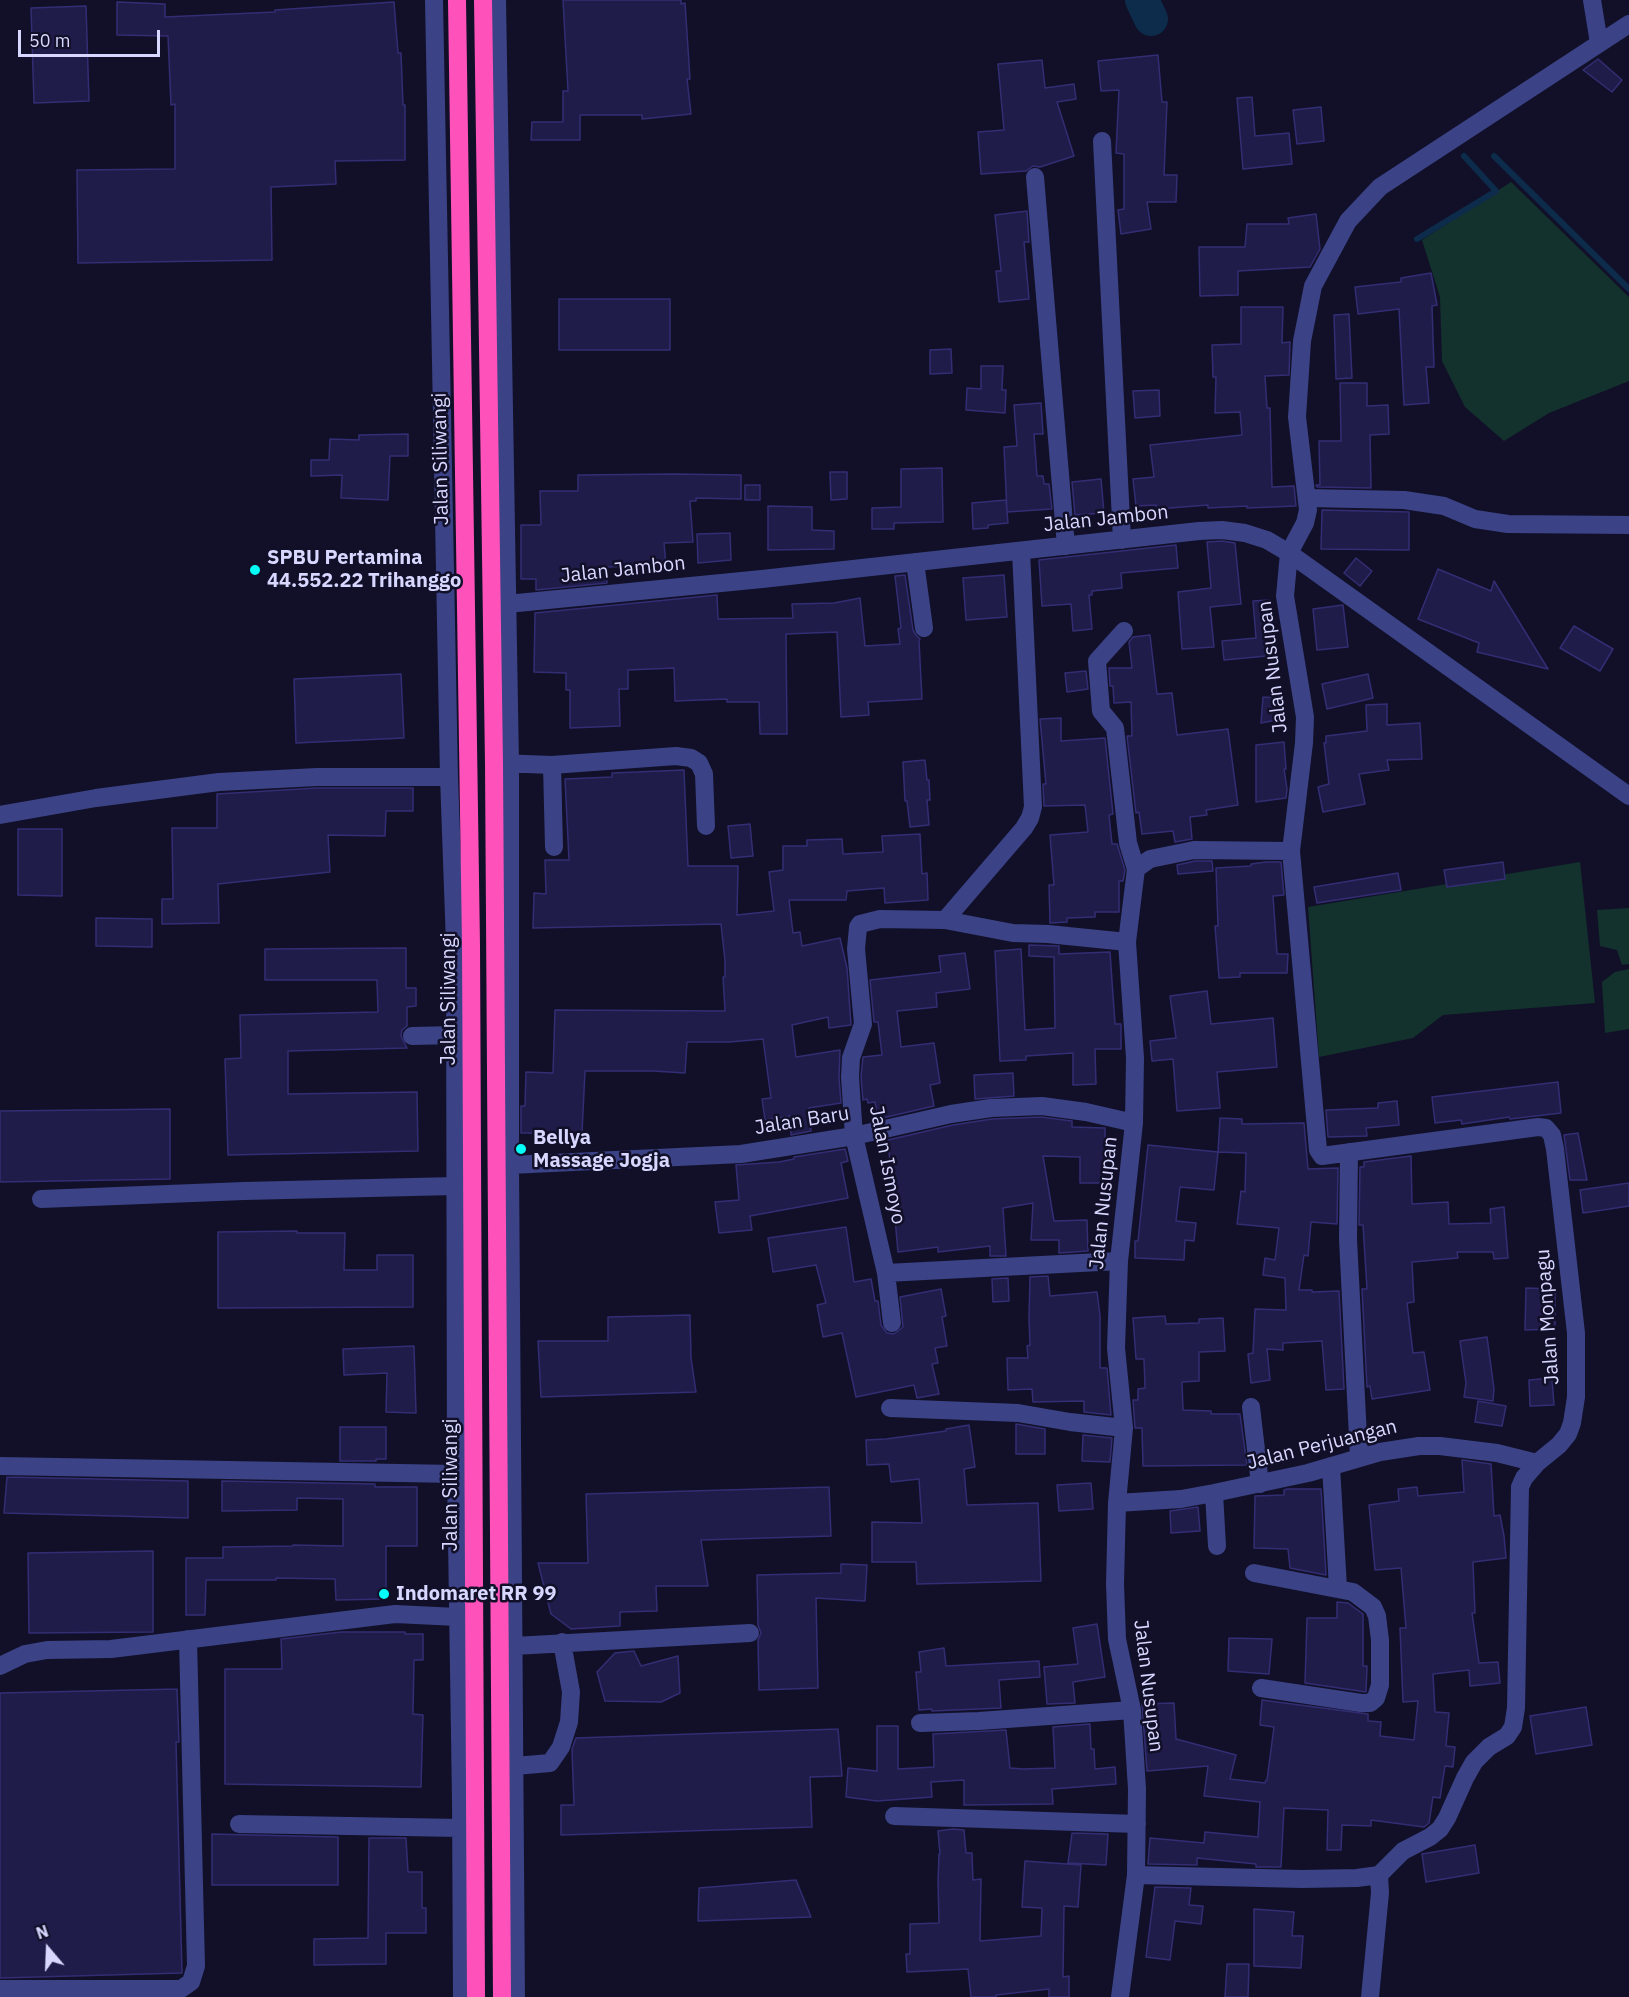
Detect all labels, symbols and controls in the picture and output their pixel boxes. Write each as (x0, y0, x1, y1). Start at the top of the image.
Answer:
scale bar (21, 18, 164, 56)
text: 50 m (29, 29, 71, 52)
street label: Jalan Siliwangi (428, 392, 454, 526)
street label: Jalan Jambon (1042, 501, 1170, 537)
place label: SPBU Pertamina 44.552.22 Trihanggo (267, 546, 461, 593)
street label: Jalan Jambon (559, 552, 687, 588)
marker: SPBU Pertamina 44.552.22 Trihanggo (248, 563, 262, 577)
street label: Jalan Nusupan (1253, 599, 1293, 735)
street label: Jalan Siliwangi (437, 933, 461, 1065)
street label: Jalan Baru (753, 1102, 851, 1140)
street label: Jalan Ismoyo (864, 1104, 910, 1226)
place label: Bellya Massage Jogja (533, 1126, 670, 1173)
street label: Jalan Nusupan (1085, 1135, 1123, 1271)
marker: Bellya Massage Jogja (514, 1142, 528, 1156)
street label: Jalan Monpagu (1531, 1248, 1565, 1386)
street label: Jalan Perjuangan (1244, 1415, 1400, 1475)
street label: Jalan Siliwangi (439, 1419, 463, 1551)
place label: Indomaret RR 99 (396, 1582, 557, 1606)
marker: Indomaret RR 99 (377, 1587, 391, 1601)
street label: Jalan Nusupan (1128, 1618, 1168, 1754)
north arrow (18, 1919, 78, 1979)
text: N (33, 1921, 51, 1943)

